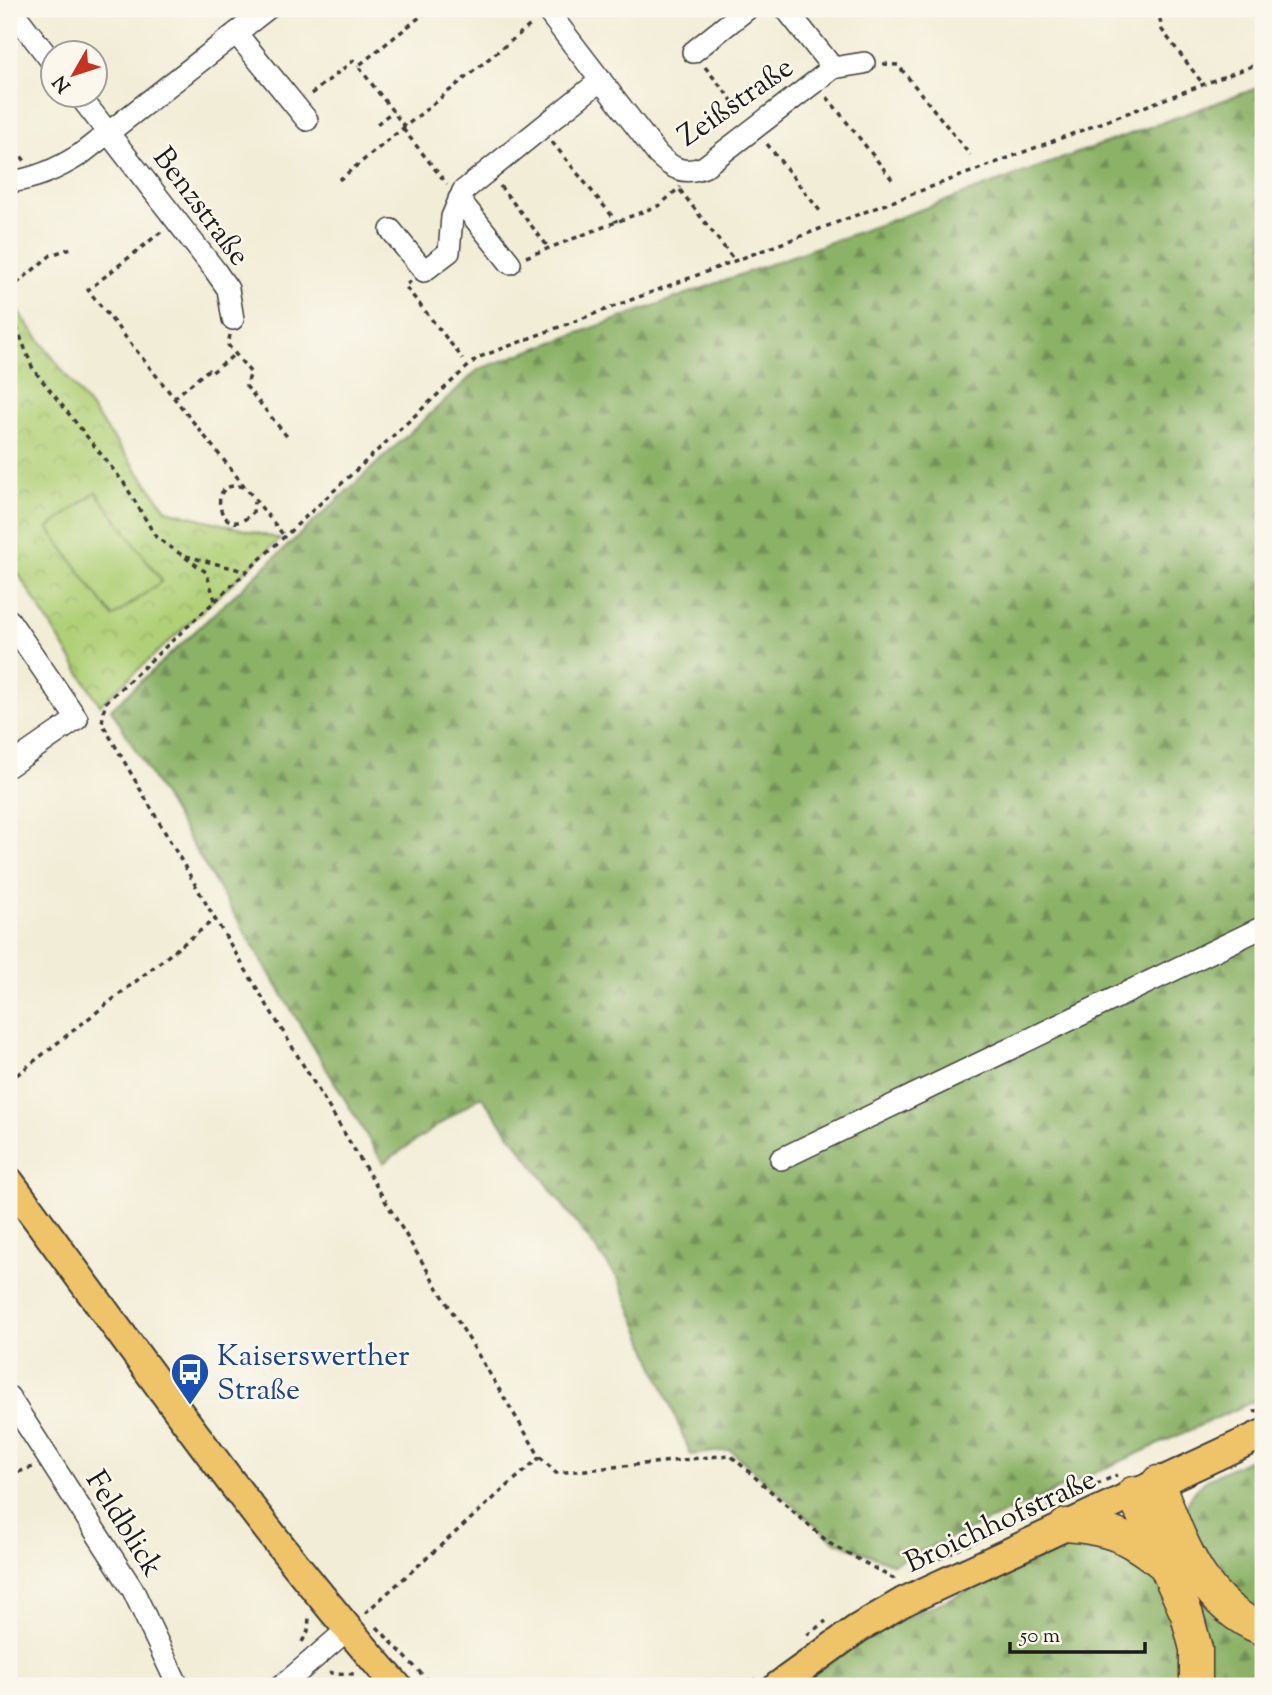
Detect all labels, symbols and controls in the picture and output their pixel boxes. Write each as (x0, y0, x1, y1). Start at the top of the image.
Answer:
north arrow (38, 38, 108, 108)
street label: Zeißstraße (670, 48, 803, 159)
text: N (47, 69, 78, 98)
street label: Benzstraße (141, 139, 259, 276)
place label: Kaiserswerther Straße (217, 1336, 409, 1413)
bus stop icon: Kaiserswerther Straße (169, 1351, 211, 1406)
street label: Broichhofstraße (898, 1459, 1104, 1585)
street label: Feldblick (73, 1463, 172, 1586)
scale bar (1010, 1611, 1144, 1655)
text: 50 m (1019, 1622, 1060, 1652)

